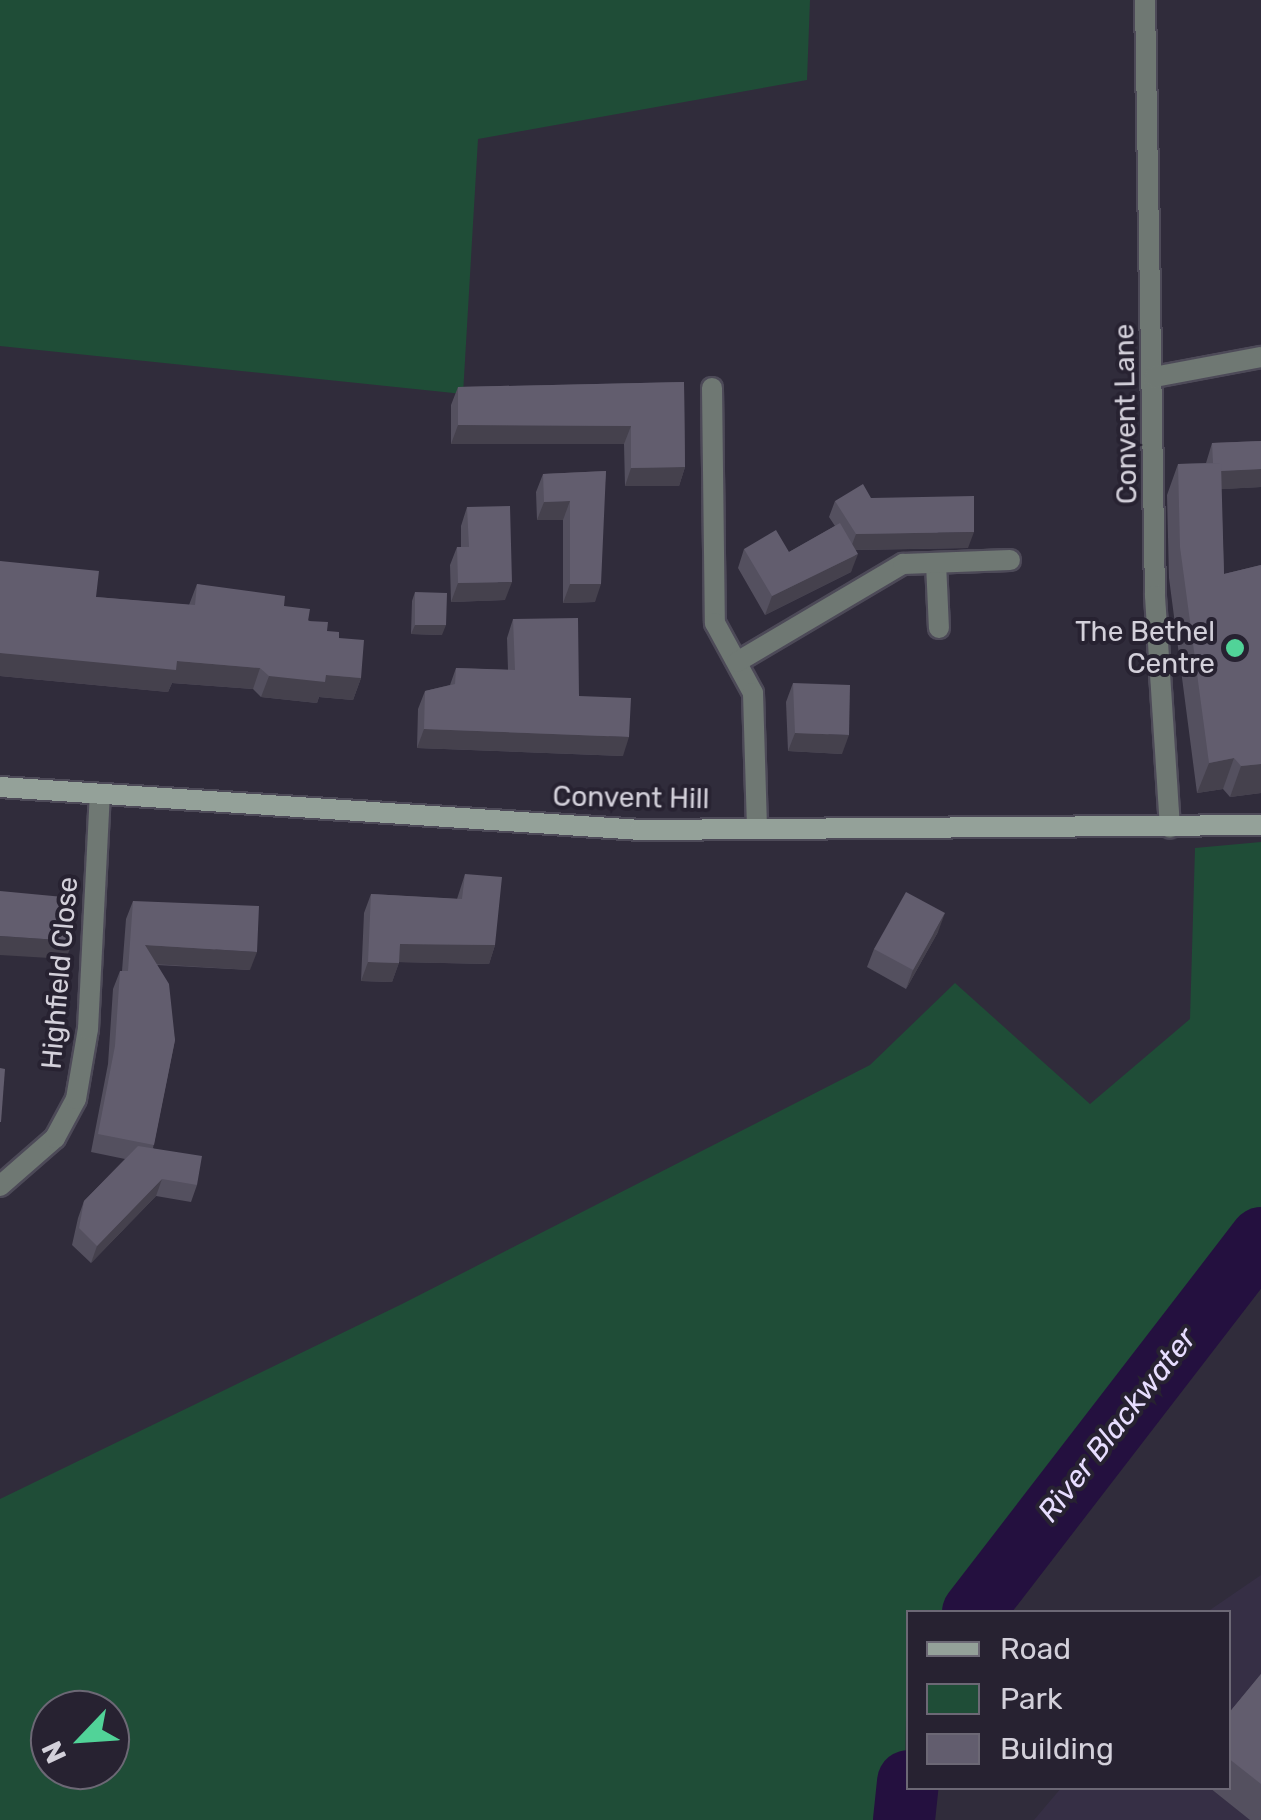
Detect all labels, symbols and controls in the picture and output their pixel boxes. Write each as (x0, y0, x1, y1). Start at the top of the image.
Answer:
street label: Convent Lane (1108, 324, 1144, 504)
place label: The Bethel Centre (1075, 615, 1215, 681)
marker: The Bethel Centre (1224, 637, 1246, 659)
street label: Convent Hill (552, 780, 710, 816)
street label: Highfield Close (35, 875, 85, 1071)
water label: River Blackwater (1030, 1321, 1204, 1529)
legend (906, 1610, 1231, 1790)
text: Road (1000, 1631, 1071, 1667)
text: Park (1000, 1681, 1062, 1717)
north arrow (30, 1690, 130, 1790)
text: Building (1000, 1731, 1114, 1767)
text: N (35, 1736, 73, 1768)

